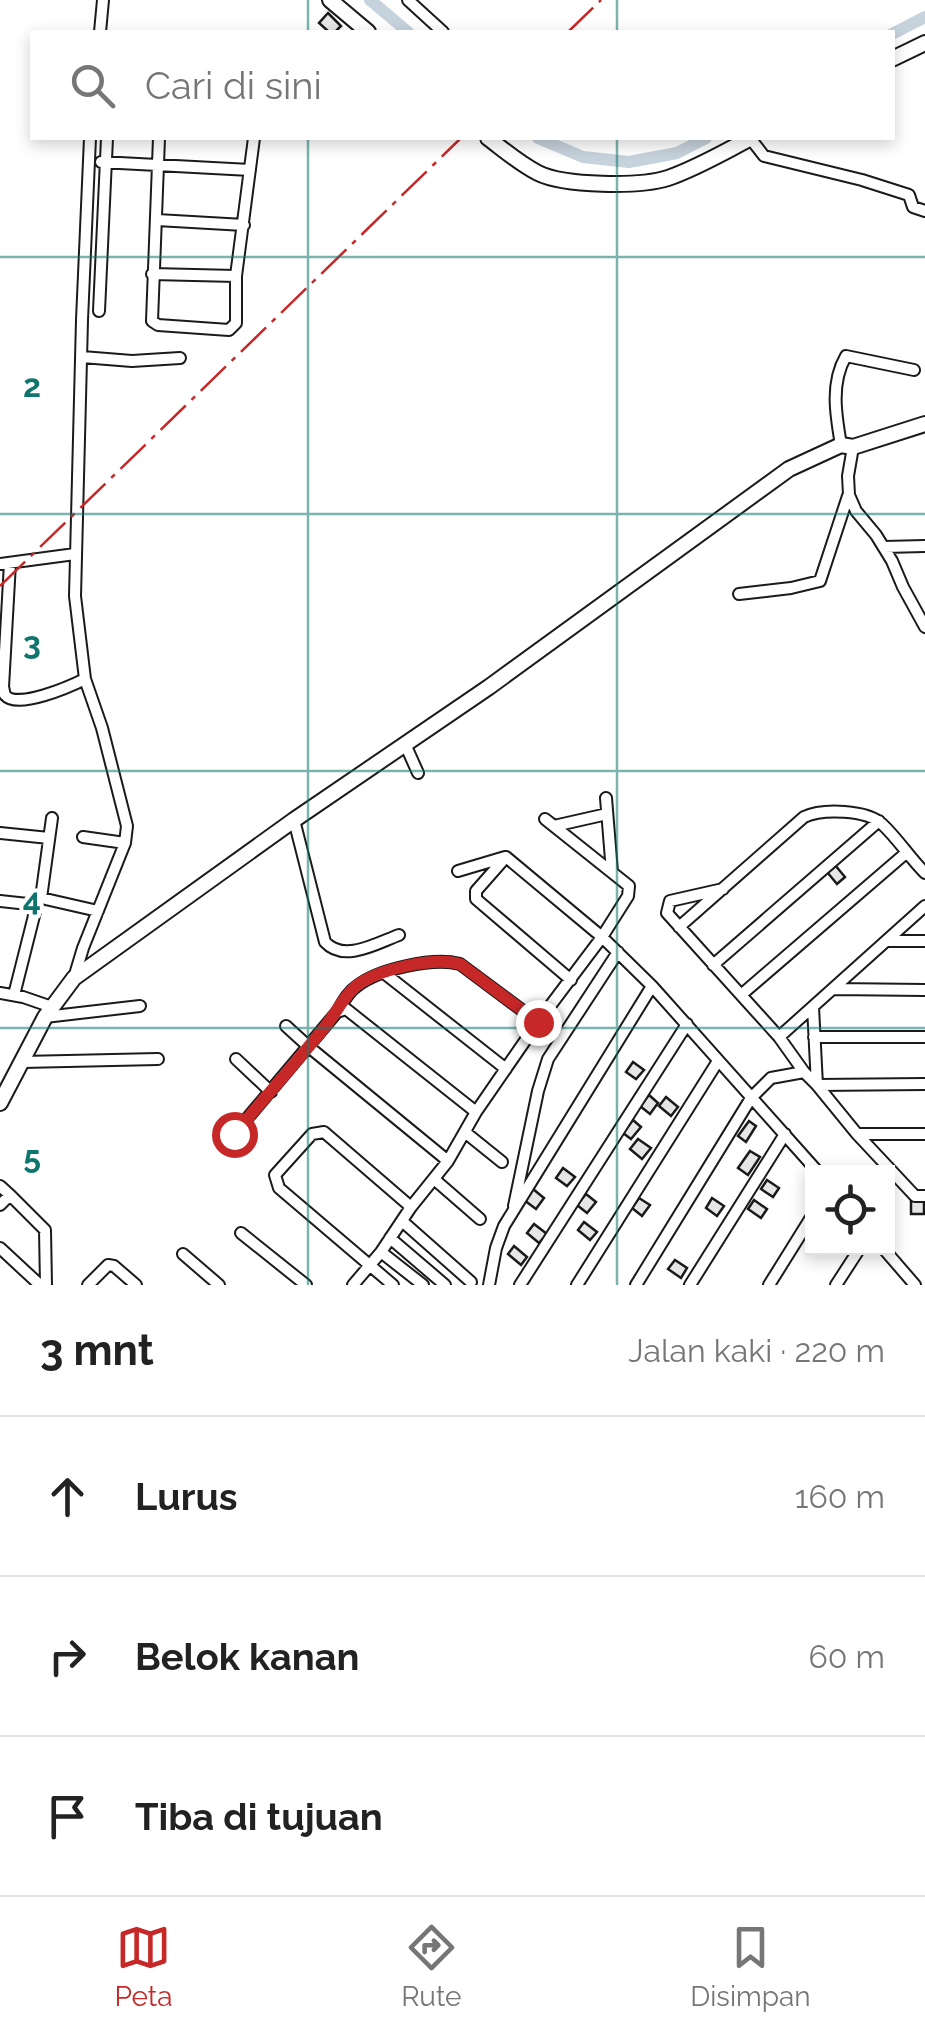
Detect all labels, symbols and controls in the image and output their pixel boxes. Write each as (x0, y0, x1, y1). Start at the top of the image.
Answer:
search box (30, 30, 895, 140)
icon: search (65, 58, 120, 113)
text: Cari di sini (145, 63, 322, 108)
text: 2 (23, 367, 41, 404)
text: 3 (23, 624, 41, 661)
text: 4 (23, 881, 41, 918)
route end (516, 1000, 562, 1046)
route start (212, 1112, 258, 1158)
text: 5 (23, 1138, 41, 1175)
map controls (805, 1165, 895, 1255)
button: locate (805, 1165, 895, 1255)
text: 3 mnt (40, 1326, 154, 1375)
text: Jalan kaki · 220 m (628, 1332, 885, 1369)
icon: ahead (40, 1469, 95, 1524)
text: Lurus (135, 1474, 238, 1519)
text: 160 m (795, 1478, 885, 1515)
icon: right (40, 1629, 95, 1684)
text: Belok kanan (135, 1634, 360, 1679)
text: 60 m (809, 1638, 885, 1675)
icon: arrive (40, 1789, 95, 1844)
text: Tiba di tujuan (135, 1794, 383, 1839)
tab: Peta (114, 1920, 172, 2013)
tab: Rute (401, 1920, 462, 2013)
tab: Disimpan (690, 1920, 811, 2013)

